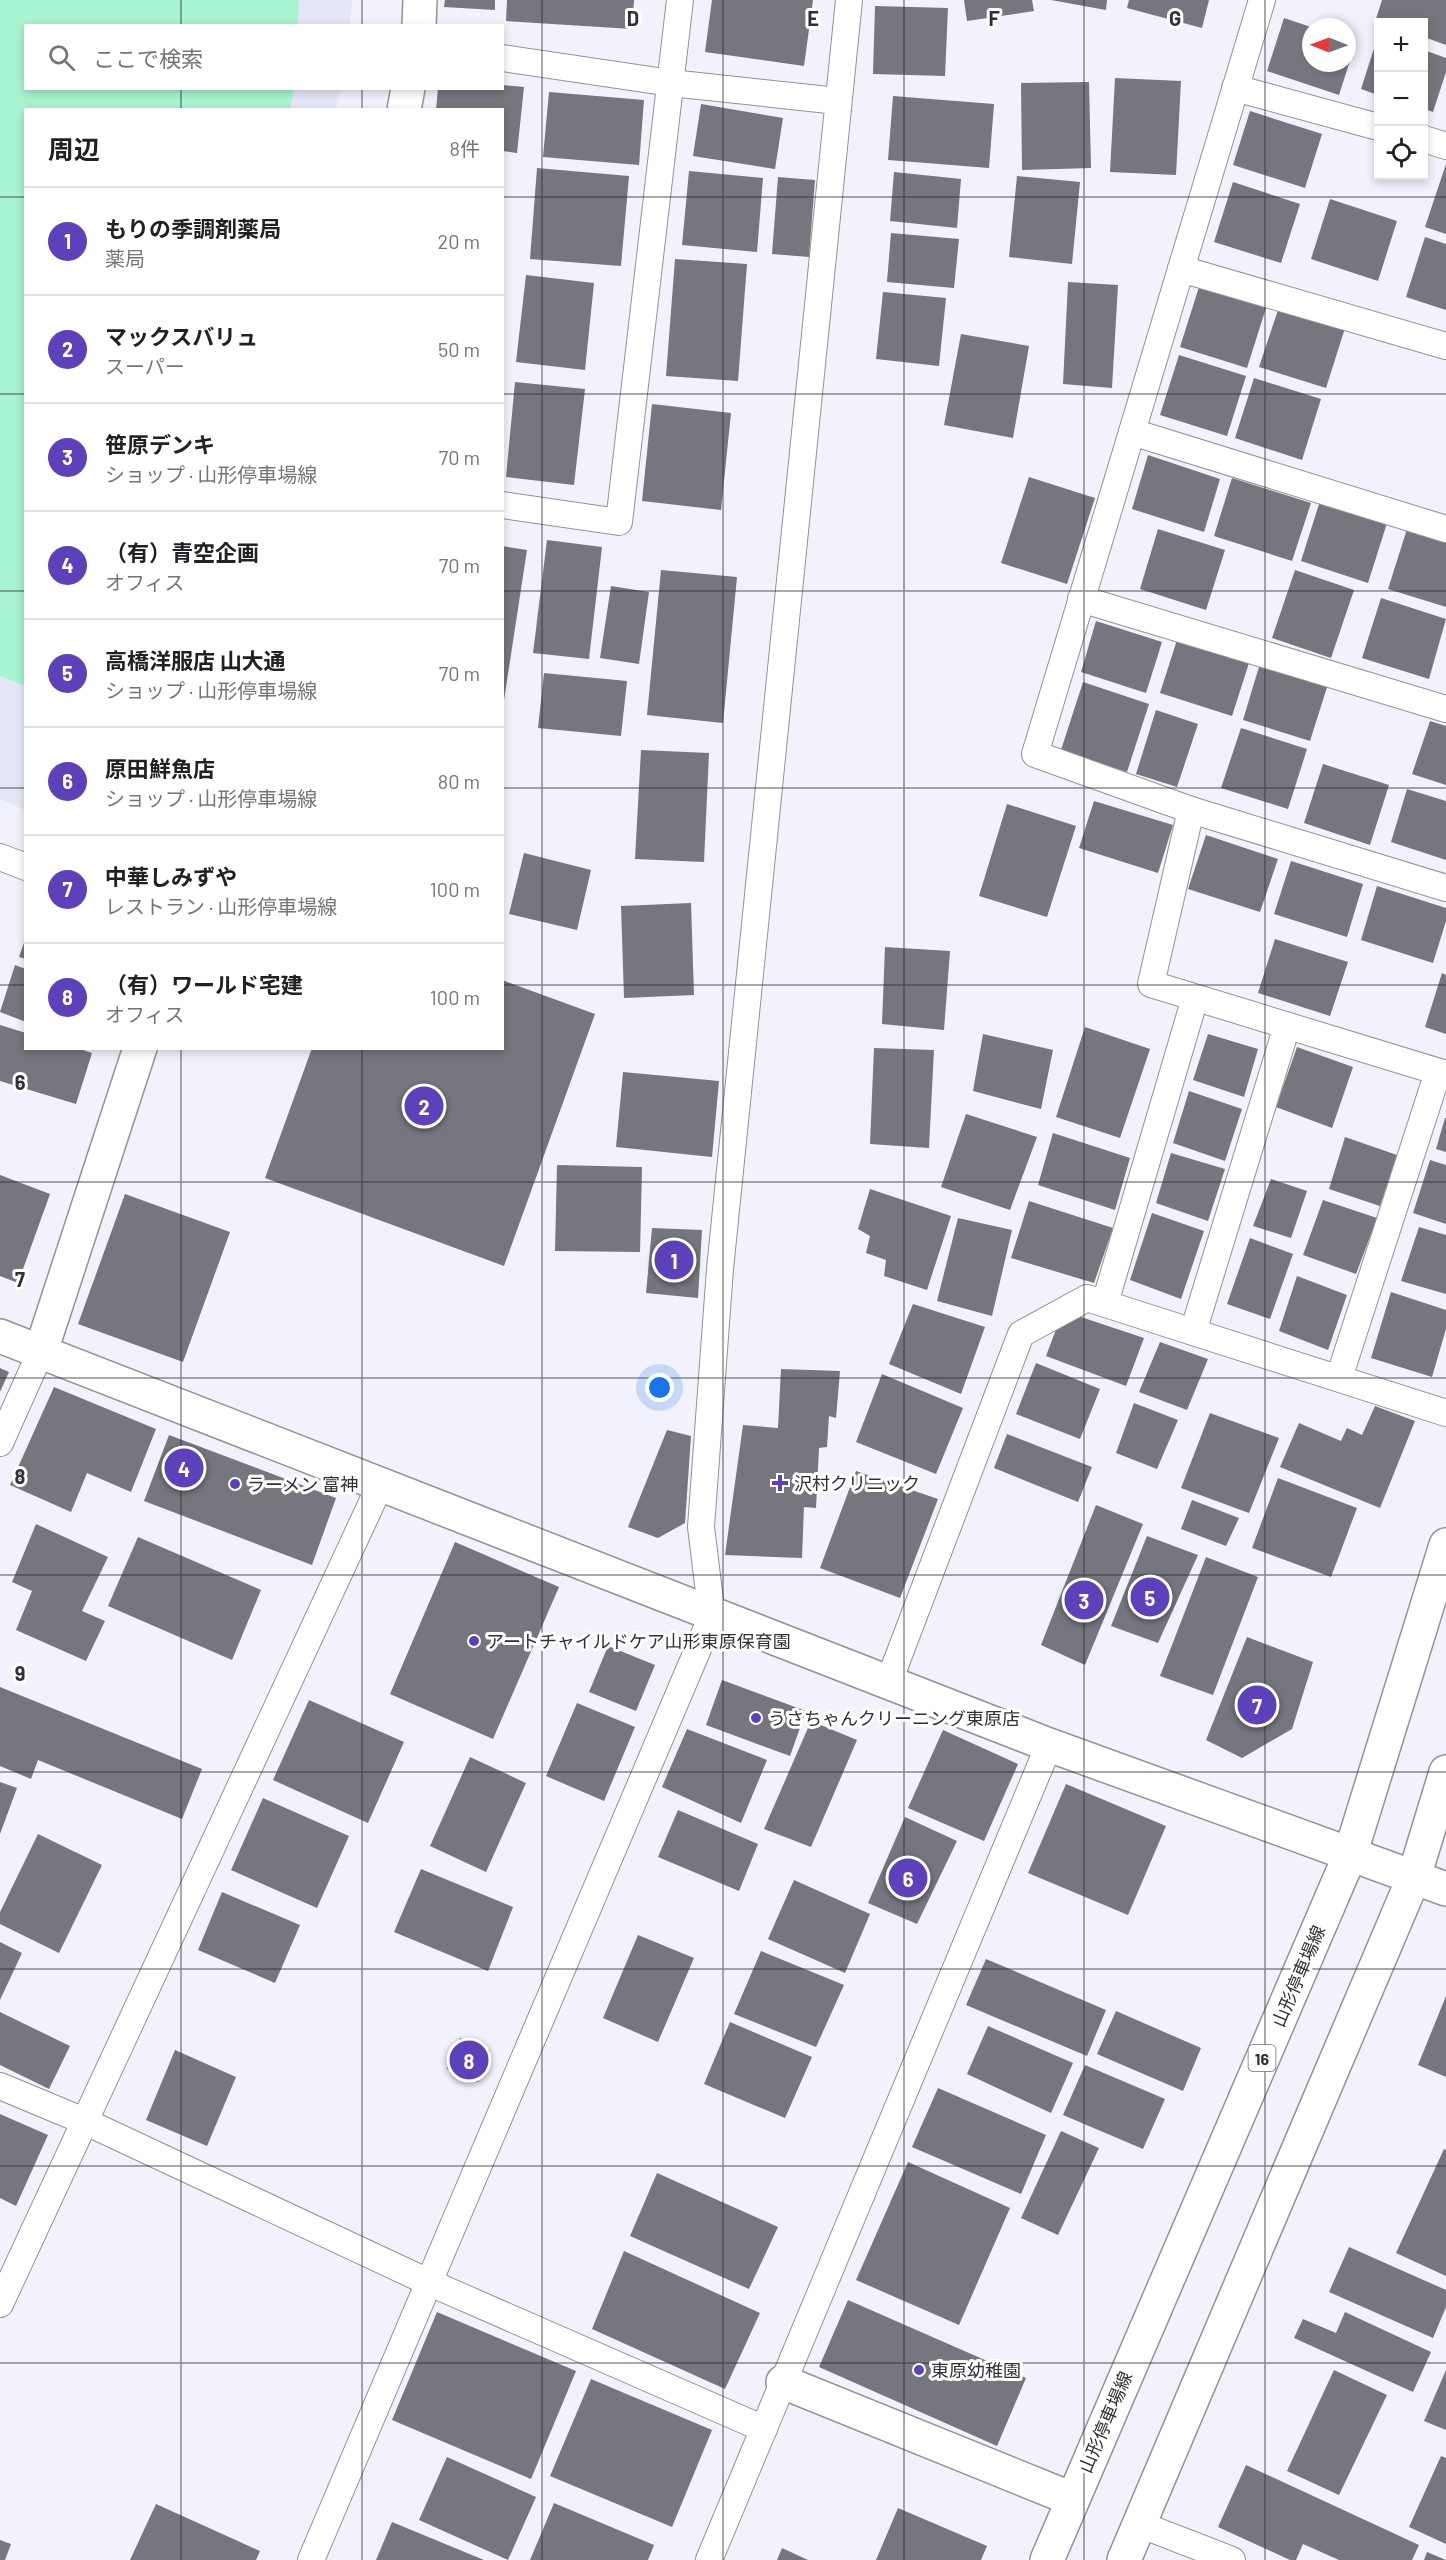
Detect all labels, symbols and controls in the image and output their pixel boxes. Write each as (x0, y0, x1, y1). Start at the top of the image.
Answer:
text: D (627, 6, 639, 30)
text: E (807, 6, 819, 30)
text: F (988, 6, 1000, 30)
text: G (1169, 6, 1181, 30)
north arrow (1302, 18, 1356, 72)
map controls (1374, 18, 1428, 180)
button: + (1374, 18, 1428, 72)
search box (24, 24, 504, 90)
icon: search (45, 41, 78, 74)
text: ここで検索 (93, 45, 203, 71)
button: − (1374, 72, 1428, 126)
button: locate (1374, 126, 1428, 180)
text: 周辺 (48, 133, 100, 164)
text: 8件 (450, 136, 480, 160)
text: もりの季調剤薬局 (105, 215, 281, 241)
text: 1 (64, 229, 71, 253)
text: 20 m (437, 229, 480, 253)
text: 薬局 (105, 246, 145, 270)
text: マックスバリュ (105, 323, 258, 349)
text: 2 (62, 337, 73, 361)
text: 50 m (438, 337, 480, 361)
text: スーパー (105, 354, 185, 378)
text: 笹原デンキ (105, 431, 215, 457)
text: 3 (62, 445, 73, 469)
text: 70 m (439, 445, 480, 469)
text: ショップ · 山形停車場線 (105, 462, 317, 486)
text: （有）青空企画 (105, 539, 259, 565)
text: 4 (61, 553, 74, 577)
text: 70 m (439, 553, 480, 577)
text: オフィス (105, 570, 185, 594)
text: 高橋洋服店 山大通 (105, 647, 285, 673)
text: 5 (62, 661, 73, 685)
text: 70 m (439, 661, 480, 685)
text: ショップ · 山形停車場線 (105, 678, 317, 702)
text: 原田鮮魚店 (105, 755, 215, 781)
text: 6 (62, 769, 73, 793)
text: 80 m (438, 769, 480, 793)
text: ショップ · 山形停車場線 (105, 786, 317, 810)
text: 中華しみずや (105, 863, 237, 889)
text: 7 (63, 877, 72, 901)
text: 100 m (430, 877, 480, 901)
text: レストラン · 山形停車場線 (105, 894, 337, 918)
text: （有）ワールド宅建 (105, 971, 303, 997)
text: 8 (62, 985, 73, 1009)
text: 100 m (430, 985, 480, 1009)
text: オフィス (105, 1002, 185, 1026)
text: 6 (15, 1070, 26, 1094)
pin: 2 (404, 1084, 444, 1128)
pin: 1 (654, 1238, 694, 1282)
text: 7 (15, 1267, 25, 1291)
your location (645, 1373, 674, 1402)
pin: 4 (164, 1446, 204, 1490)
text: 8 (15, 1464, 26, 1488)
place label: 沢村クリニック (794, 1472, 920, 1494)
place label: ラーメン 富神 (247, 1473, 358, 1495)
marker: 沢村クリニック (771, 1474, 789, 1492)
marker: ラーメン 富神 (228, 1477, 242, 1491)
pin: 5 (1130, 1574, 1170, 1620)
pin: 3 (1064, 1578, 1104, 1622)
place label: アートチャイルドケア山形東原保育園 (486, 1630, 791, 1652)
marker: アートチャイルドケア山形東原保育園 (467, 1634, 481, 1648)
text: 9 (15, 1661, 25, 1685)
pin: 7 (1238, 1682, 1276, 1728)
place label: うさちゃんクリーニング東原店 (768, 1707, 1020, 1729)
marker: うさちゃんクリーニング東原店 (749, 1711, 763, 1725)
pin: 6 (888, 1856, 928, 1900)
street label: 山形停車場線 (1267, 1922, 1329, 2030)
pin: 8 (450, 2038, 488, 2082)
road number: 16 (1248, 2045, 1276, 2071)
place label: 東原幼稚園 (931, 2359, 1021, 2381)
marker: 東原幼稚園 (912, 2363, 926, 2377)
street label: 山形停車場線 (1074, 2368, 1136, 2476)

